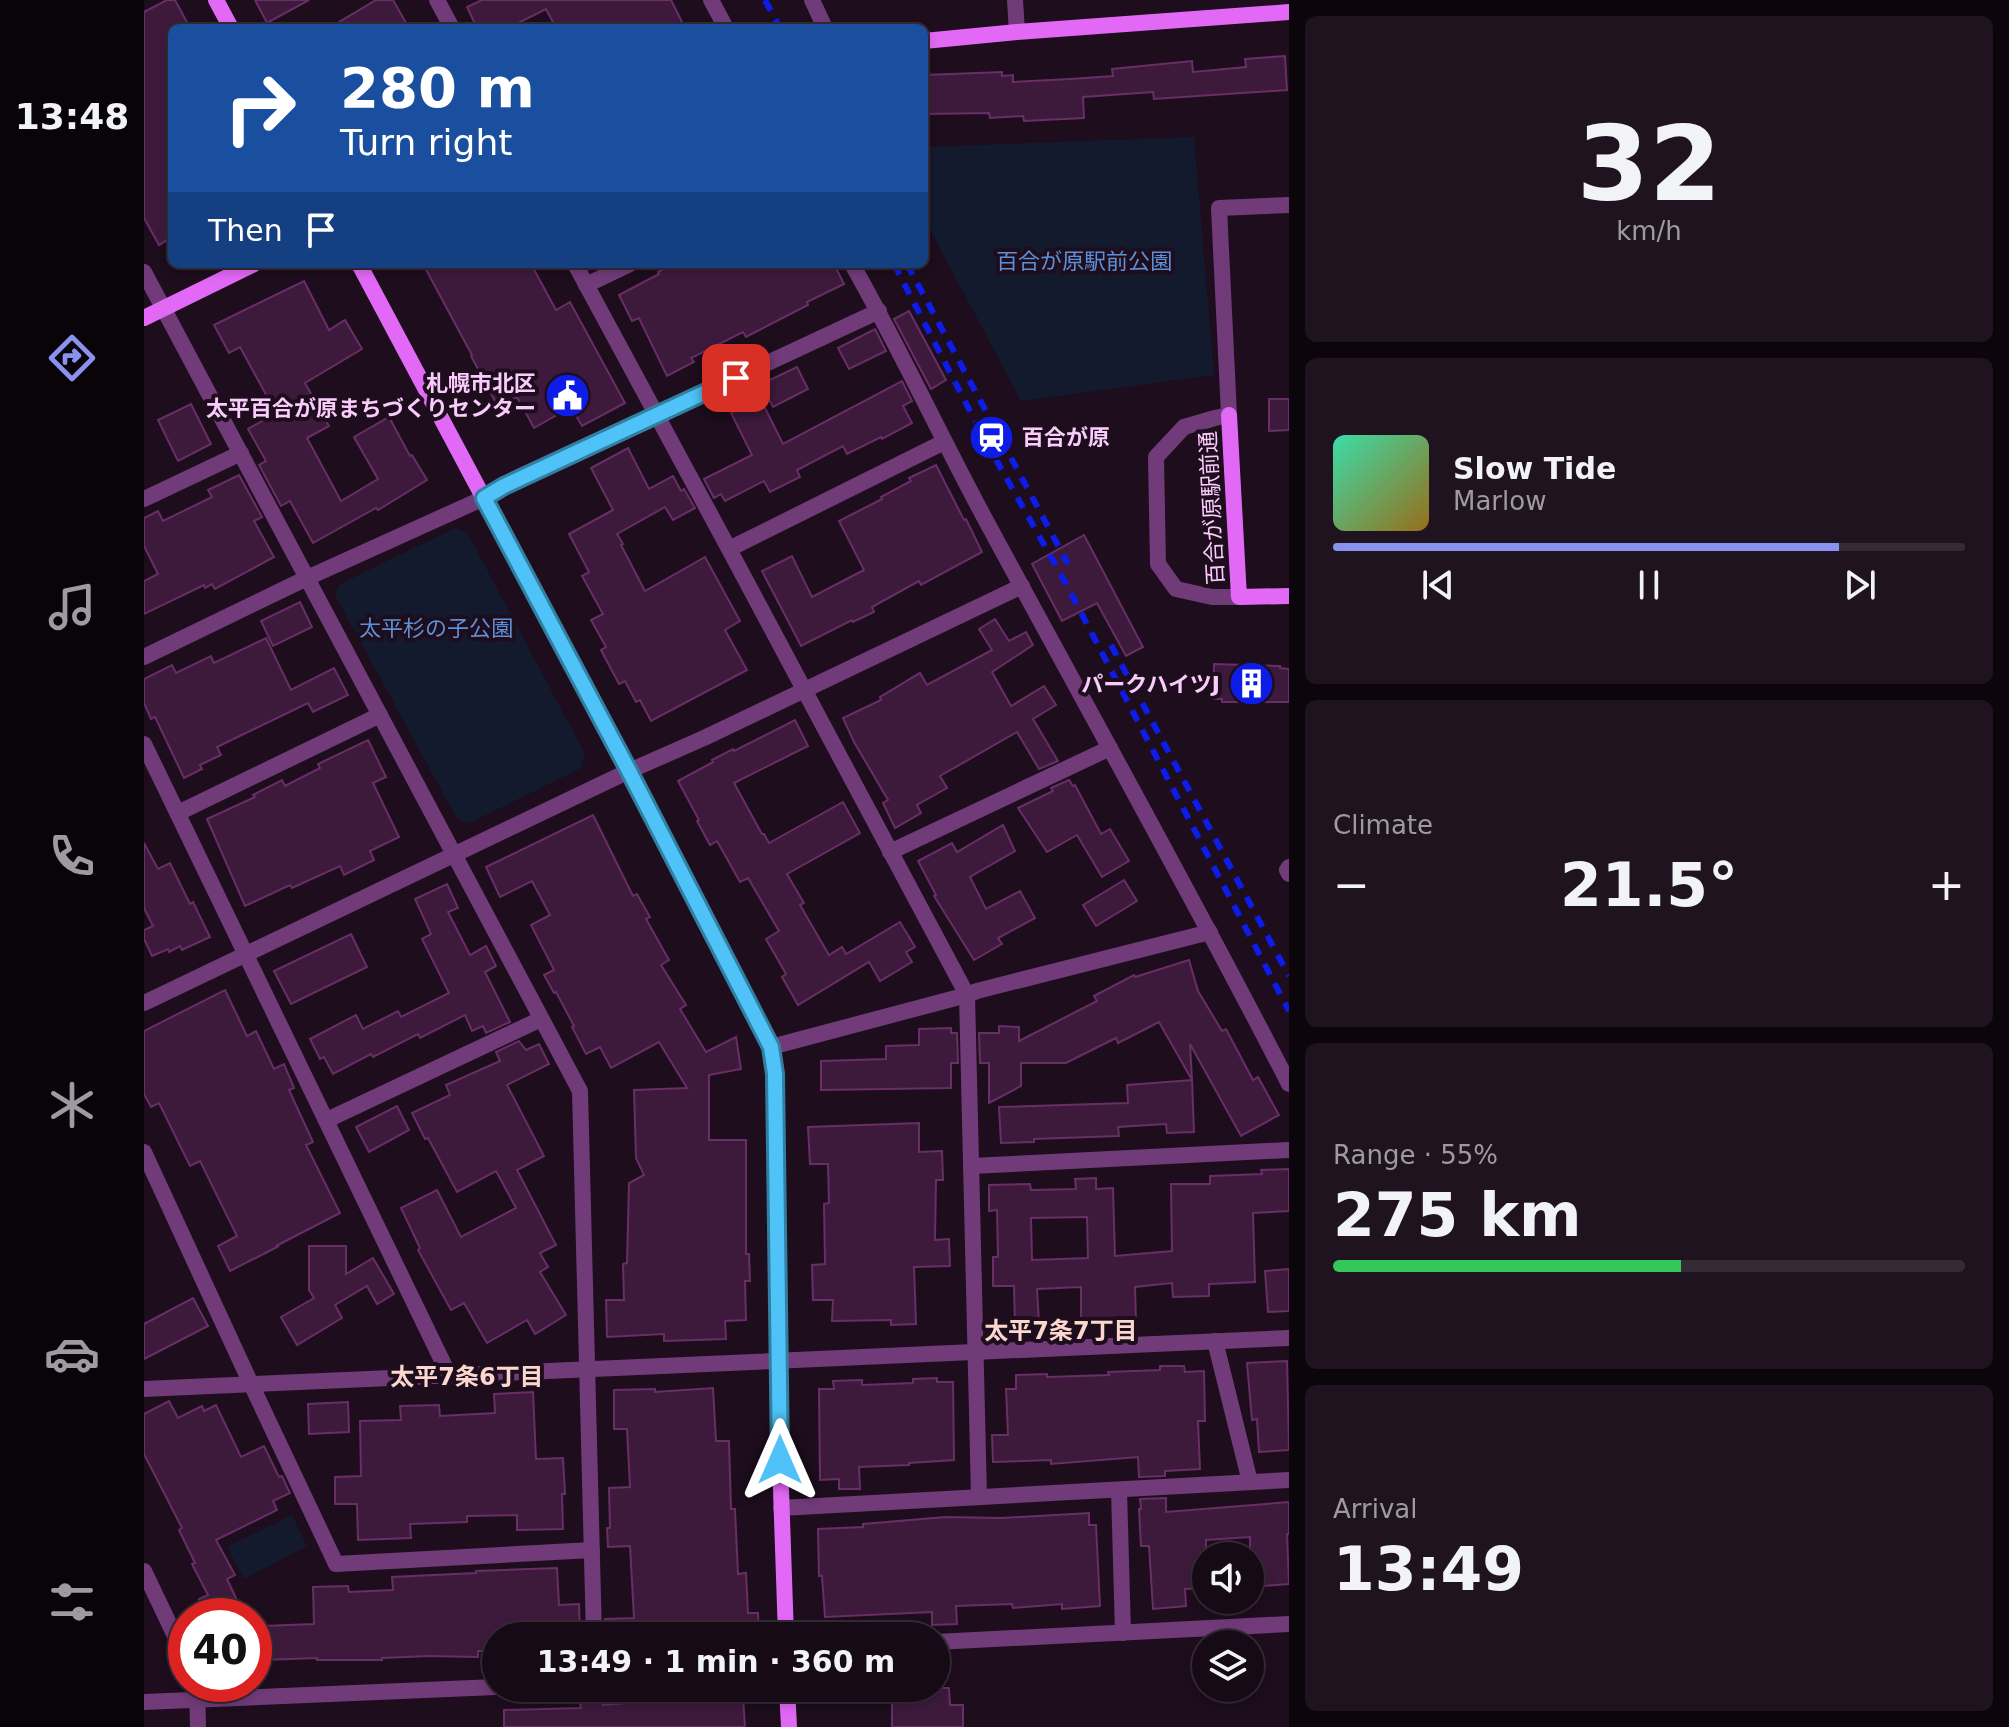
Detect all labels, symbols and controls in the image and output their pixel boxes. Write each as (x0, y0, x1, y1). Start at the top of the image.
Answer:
text: 280 m (340, 55, 535, 120)
icon: right (208, 56, 312, 160)
text: 13:48 (15, 96, 129, 137)
text: 32 (1577, 103, 1721, 225)
text: Turn right (340, 122, 512, 163)
icon: arrive (299, 208, 343, 252)
text: Then (208, 213, 283, 248)
text: km/h (1616, 216, 1682, 246)
park label: 百合が原駅前公園 (996, 249, 1172, 274)
icon: directions (44, 330, 100, 386)
pin (702, 344, 770, 412)
icon: arrive (714, 356, 758, 400)
place label: 札幌市北区 太平百合が原まちづくりセンター (206, 371, 536, 421)
public building icon: 札幌市北区 太平百合が原まちづくりセンター (543, 372, 591, 420)
station icon: 百合が原 (967, 413, 1015, 461)
place label: 百合が原 (1022, 425, 1110, 450)
street label: 百合が原駅前通 (1195, 430, 1229, 586)
text: Slow Tide (1453, 451, 1616, 486)
text: Marlow (1453, 486, 1546, 516)
icon: previous (1416, 563, 1460, 607)
icon: pause (1627, 563, 1671, 607)
icon: next (1838, 563, 1882, 607)
icon: music (44, 579, 100, 635)
park label: 太平杉の子公園 (359, 616, 513, 641)
building icon: パークハイツJ (1227, 660, 1275, 708)
place label: パークハイツJ (1081, 672, 1220, 697)
text: Climate (1333, 810, 1433, 840)
icon: phone (44, 828, 100, 884)
text: 21.5° (1560, 850, 1738, 920)
text: − (1333, 859, 1370, 910)
text: + (1928, 859, 1965, 910)
icon: climate (44, 1077, 100, 1133)
text: Range · 55% (1333, 1140, 1498, 1170)
text: 275 km (1333, 1180, 1582, 1250)
district label: 太平7条7丁目 (984, 1317, 1138, 1345)
icon: car (44, 1326, 100, 1382)
district label: 太平7条6丁目 (390, 1363, 544, 1391)
position arrow (738, 1418, 822, 1502)
text: Arrival (1333, 1494, 1417, 1524)
text: 13:49 (1333, 1534, 1524, 1604)
map controls (1192, 1542, 1264, 1702)
button: sound (1192, 1542, 1264, 1614)
icon: filters (44, 1574, 100, 1630)
speed limit sign: 40 (168, 1598, 272, 1702)
button: layers (1192, 1630, 1264, 1702)
text: 13:49 · 1 min · 360 m (537, 1644, 895, 1679)

